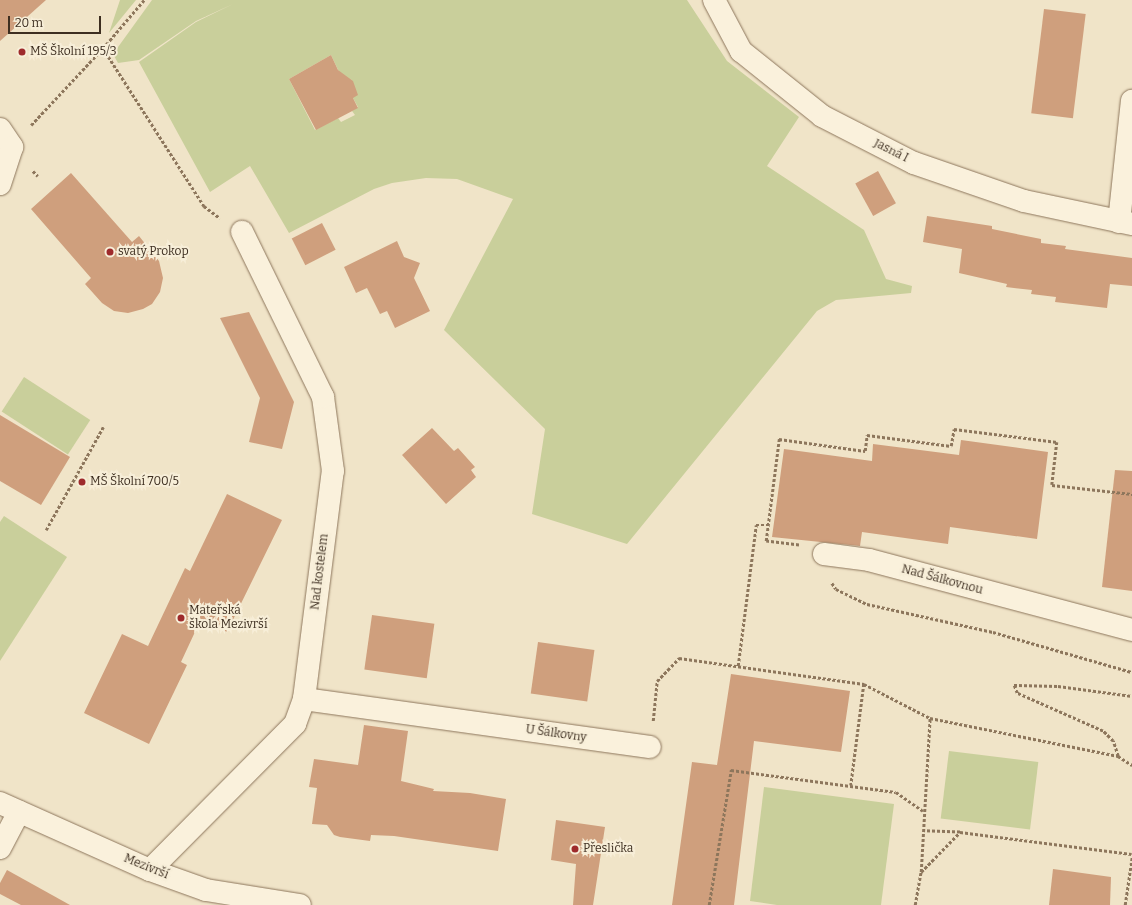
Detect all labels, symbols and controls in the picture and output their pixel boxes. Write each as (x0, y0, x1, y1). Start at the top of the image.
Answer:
scale bar (10, 8, 103, 34)
text: 20 m (15, 16, 43, 30)
place label: MŠ Školní 195/3 (30, 45, 117, 59)
marker: MŠ Školní 195/3 (17, 47, 27, 57)
street label: Jasná I (871, 136, 911, 166)
place label: svatý Prokop (118, 245, 189, 259)
marker: svatý Prokop (105, 247, 115, 257)
place label: MŠ Školní 700/5 (90, 475, 179, 489)
marker: MŠ Školní 700/5 (77, 477, 87, 487)
street label: Nad kostelem (308, 533, 332, 611)
street label: Nad Šálkovnou (900, 562, 984, 598)
place label: Mateřská škola Mezivrší (189, 604, 267, 632)
marker: Mateřská škola Mezivrší (176, 613, 186, 623)
street label: U Šálkovny (525, 723, 587, 745)
place label: Přeslička (583, 842, 633, 856)
marker: Přeslička (570, 844, 580, 854)
street label: Mezivrší (122, 852, 170, 882)

